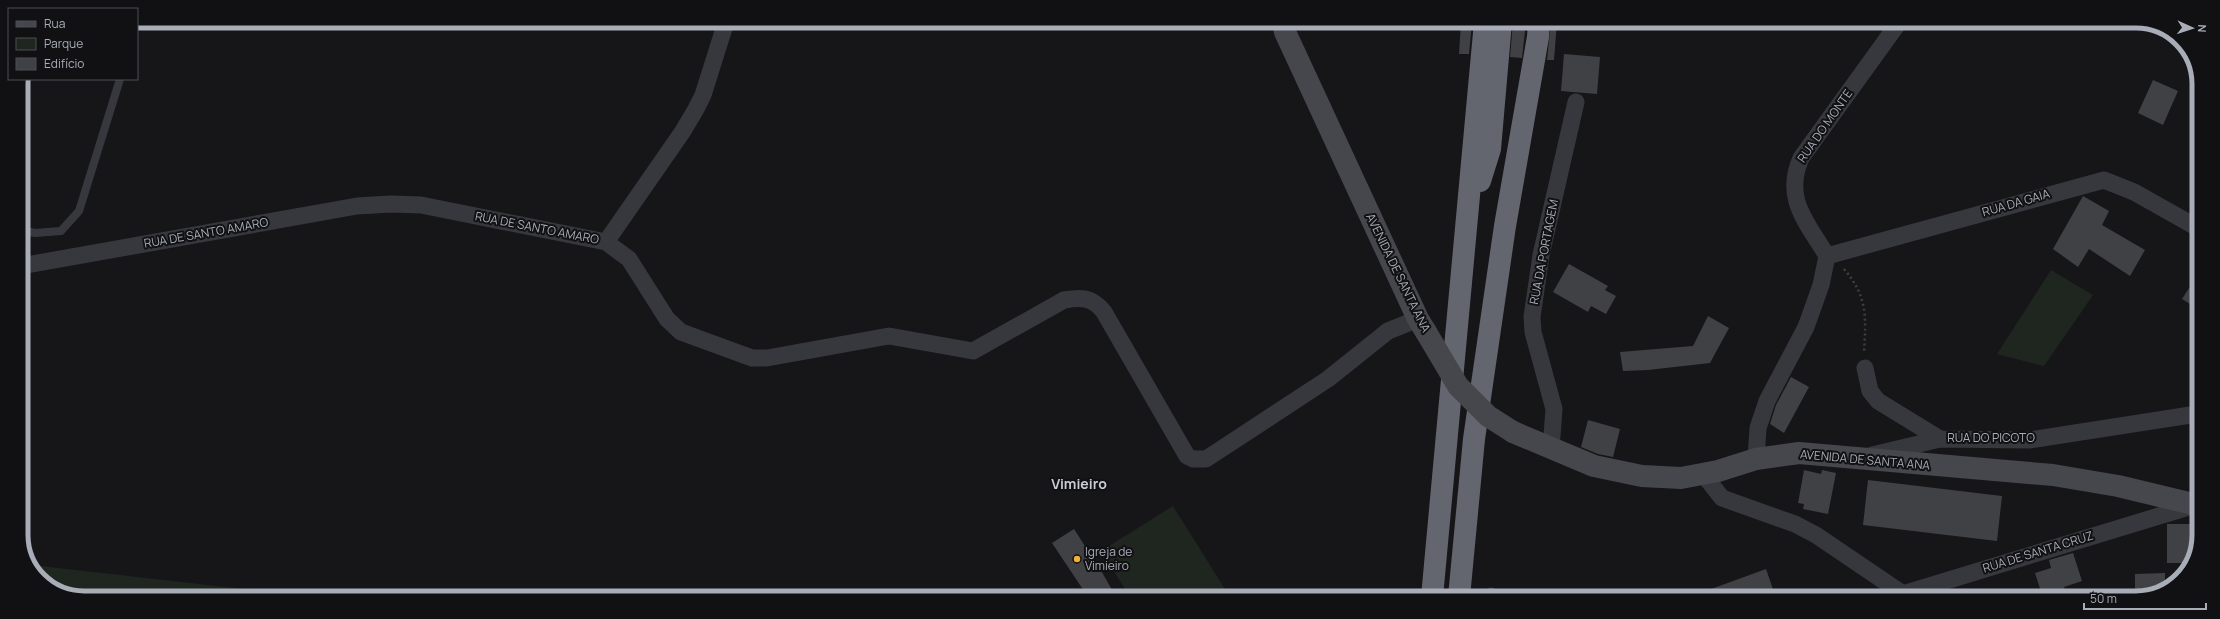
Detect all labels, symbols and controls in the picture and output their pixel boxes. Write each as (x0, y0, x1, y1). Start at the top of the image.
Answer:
legend (8, 8, 138, 80)
north arrow (2172, 8, 2212, 48)
text: Rua (44, 15, 65, 32)
text: N (2195, 24, 2210, 33)
text: Parque (44, 35, 83, 52)
text: Edifício (44, 55, 84, 72)
street label: RUA DO MONTE (1793, 86, 1856, 166)
street label: RUA DA GAIA (1980, 185, 2052, 220)
street label: RUA DA PORTAGEM (1525, 198, 1562, 306)
street label: RUA DE SANTO AMARO (474, 207, 601, 248)
street label: AVENIDA DE SANTA ANA (1362, 210, 1435, 336)
street label: RUA DE SANTO AMARO (142, 213, 270, 252)
street label: RUA DO PICOTO (1947, 429, 2035, 446)
street label: AVENIDA DE SANTA ANA (1799, 445, 1931, 474)
district label: Vimieiro (1051, 474, 1107, 493)
street label: RUA DE SANTA CRUZ (1980, 527, 2095, 576)
place label: Igreja de Vimieiro (1085, 543, 1132, 574)
marker: Igreja de Vimieiro (1072, 554, 1082, 564)
scale bar (2084, 585, 2206, 611)
text: 50 m (2090, 590, 2117, 607)

